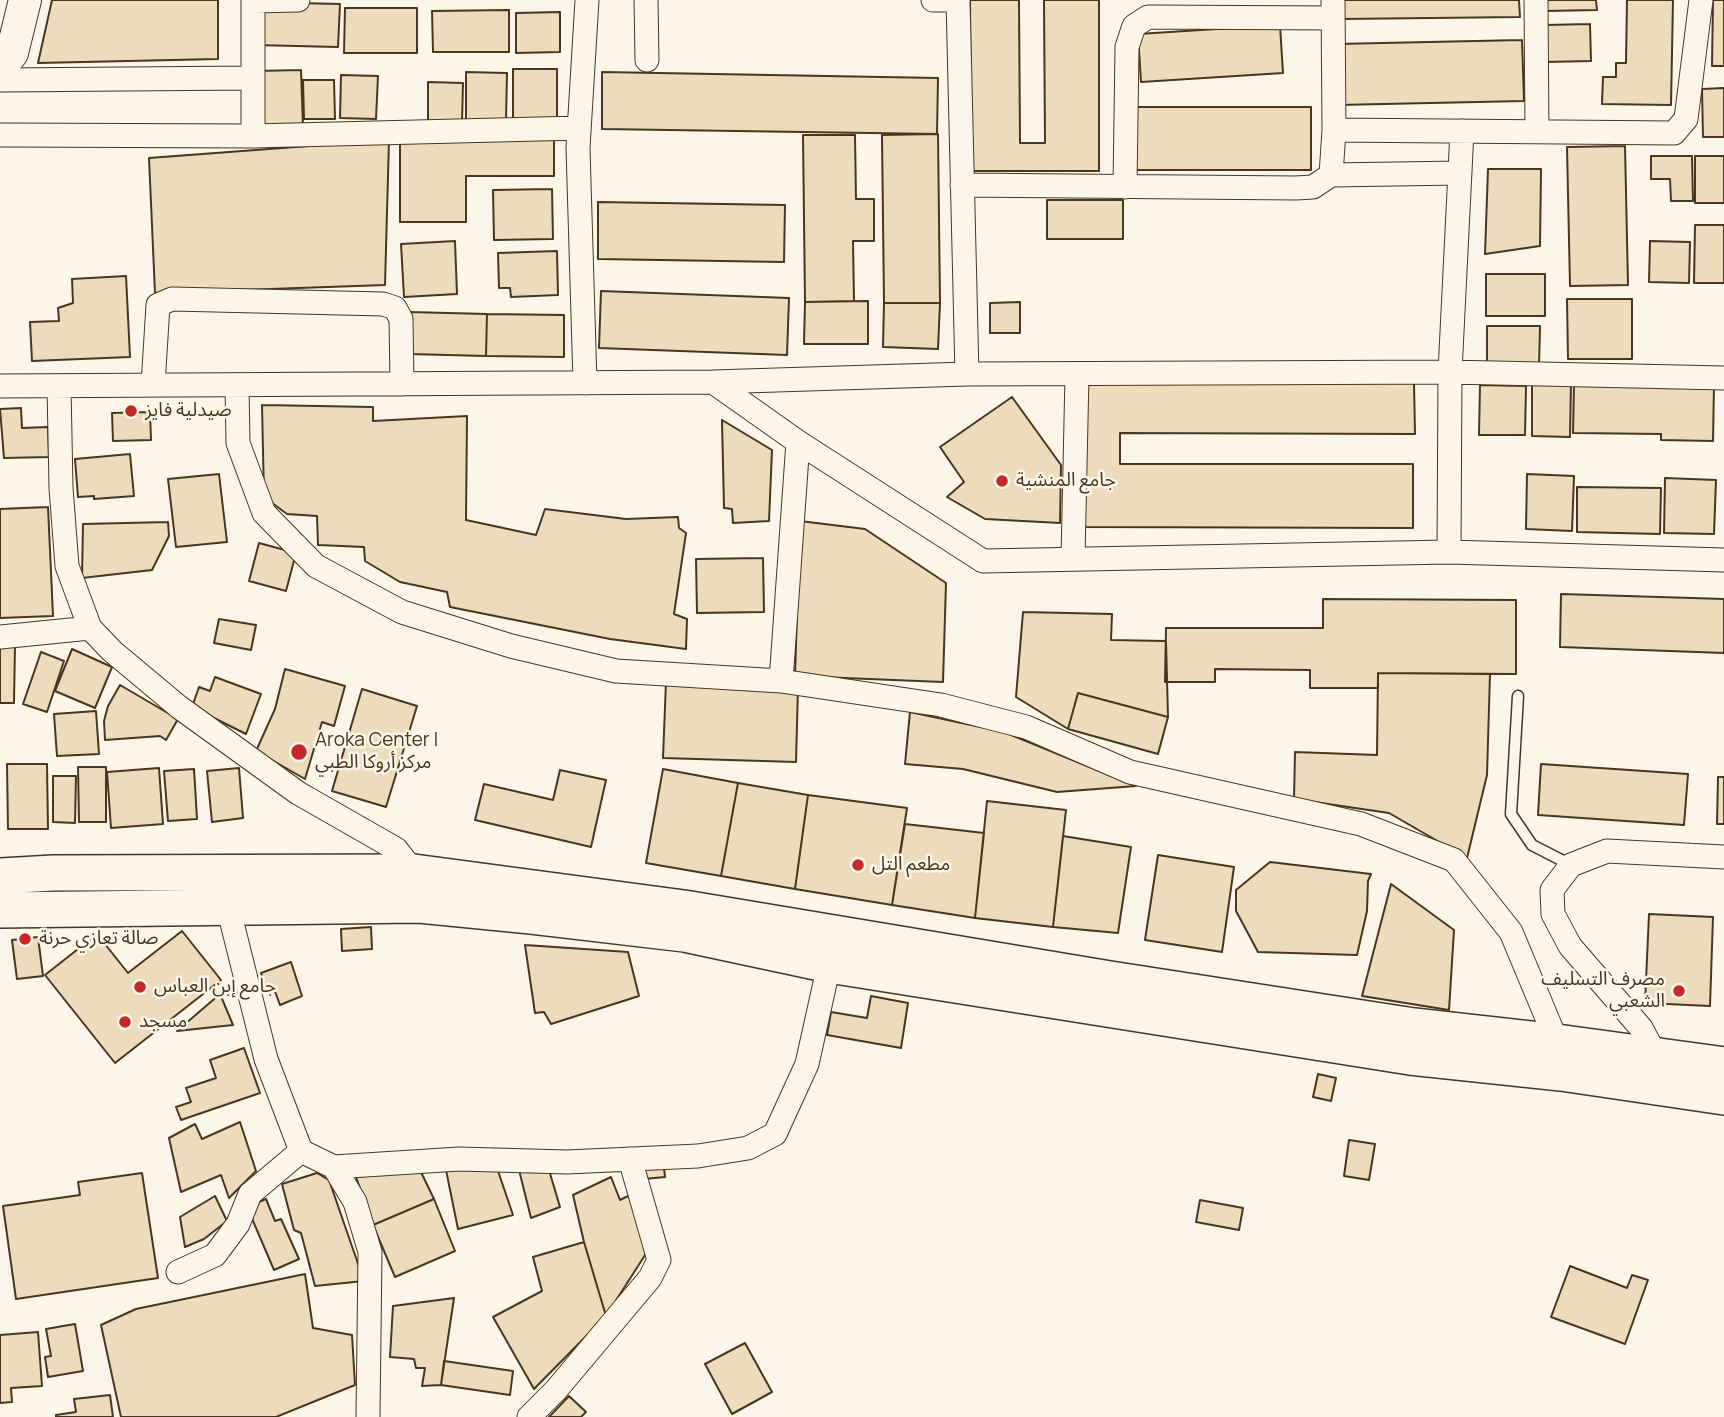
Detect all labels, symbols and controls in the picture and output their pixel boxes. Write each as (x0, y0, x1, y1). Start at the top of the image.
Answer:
place label: صيدلية فايز (145, 400, 232, 422)
marker: صيدلية فايز (123, 403, 139, 419)
place label: جامع المنشية (1016, 470, 1116, 492)
marker: جامع المنشية (994, 473, 1010, 489)
place label: Aroka Center | مركز أروكا الطبي (315, 730, 438, 774)
marker: Aroka Center | مركز أروكا الطبي (289, 742, 309, 762)
place label: مطعم التل (872, 854, 950, 876)
marker: مطعم التل (850, 857, 866, 873)
place label: صالة تعازي حرنة (39, 928, 158, 950)
marker: صالة تعازي حرنة (17, 931, 33, 947)
place label: مصرف التسليف الشعبي (1541, 969, 1665, 1013)
place label: جامع إبن العباس (154, 976, 276, 998)
marker: جامع إبن العباس (132, 979, 148, 995)
marker: مصرف التسليف الشعبي (1671, 983, 1687, 999)
place label: مسجد (139, 1011, 187, 1033)
marker: مسجد (117, 1014, 133, 1030)

